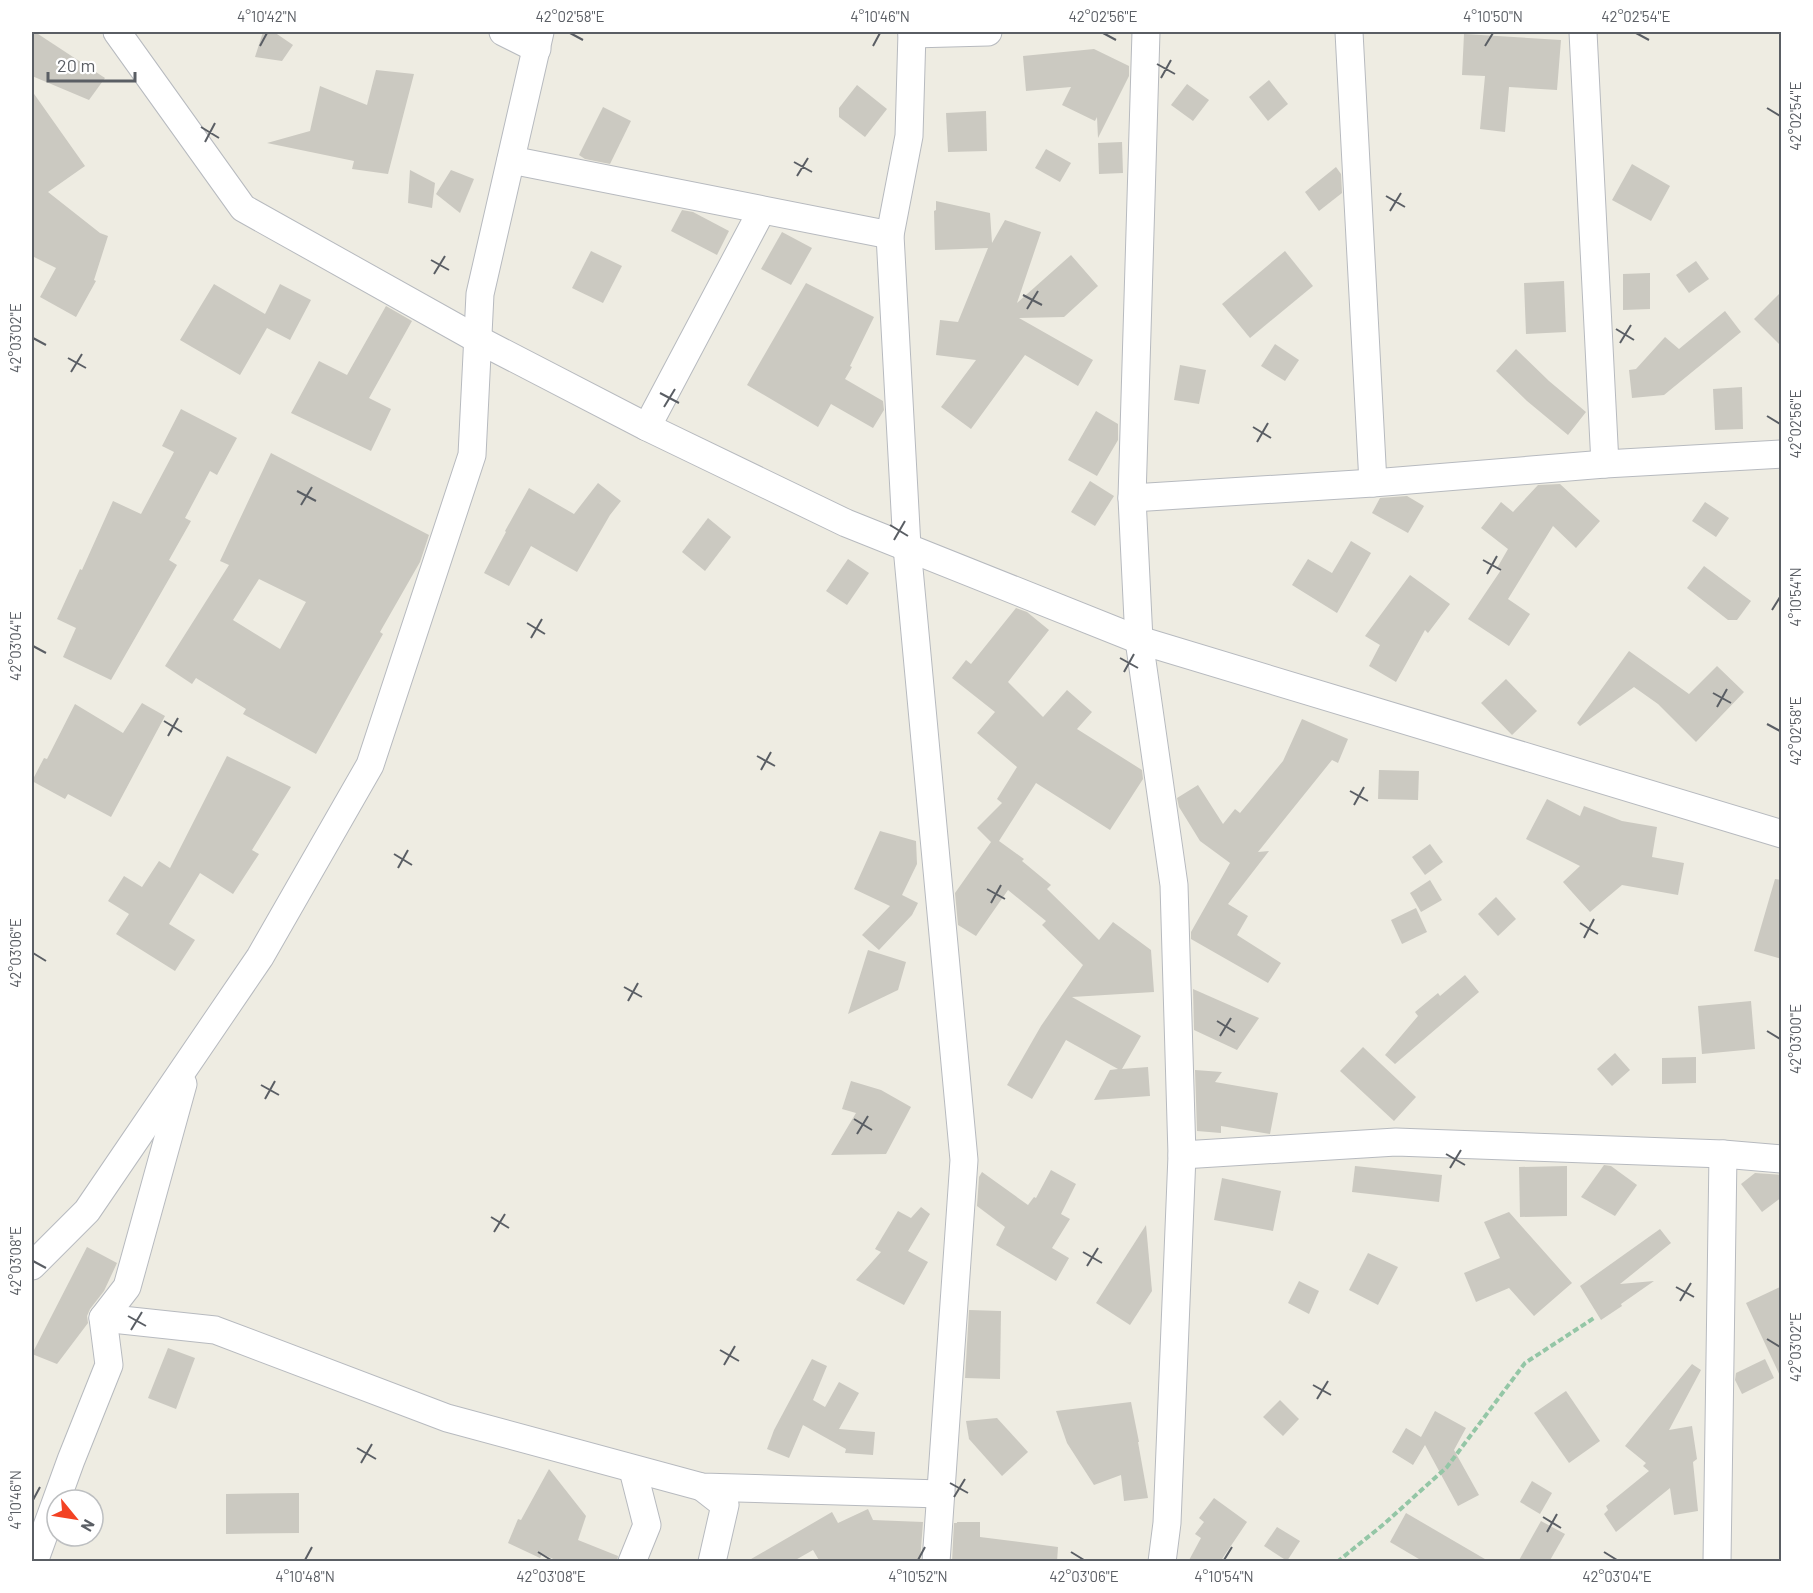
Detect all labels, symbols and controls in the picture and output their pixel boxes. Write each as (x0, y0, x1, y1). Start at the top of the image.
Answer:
text: 4°10'42"N (237, 7, 297, 25)
text: 42°02'58"E (535, 7, 605, 25)
text: 4°10'46"N (850, 7, 910, 25)
text: 42°02'56"E (1069, 7, 1137, 25)
text: 4°10'50"N (1463, 7, 1523, 25)
text: 42°02'54"E (1601, 7, 1671, 25)
scale bar (48, 45, 135, 83)
text: 20 m (57, 54, 95, 76)
text: 42°02'54"E (1786, 81, 1804, 151)
text: 42°03'02"E (6, 303, 24, 373)
text: 42°02'56"E (1786, 390, 1804, 458)
text: 4°10'54"N (1786, 567, 1804, 627)
text: 42°03'04"E (6, 611, 24, 681)
text: 42°02'58"E (1786, 696, 1804, 766)
text: 42°03'06"E (6, 918, 24, 988)
text: 42°03'00"E (1786, 1004, 1804, 1074)
text: 42°03'08"E (6, 1226, 24, 1296)
text: 42°03'02"E (1786, 1312, 1804, 1382)
text: 4°10'46"N (6, 1470, 24, 1530)
north arrow (45, 1488, 105, 1548)
text: N (78, 1516, 99, 1535)
text: 4°10'48"N (275, 1567, 335, 1585)
text: 42°03'08"E (516, 1567, 586, 1585)
text: 4°10'52"N (888, 1567, 948, 1585)
text: 42°03'06"E (1049, 1567, 1119, 1585)
text: 4°10'54"N (1194, 1567, 1254, 1585)
text: 42°03'04"E (1582, 1567, 1652, 1585)

